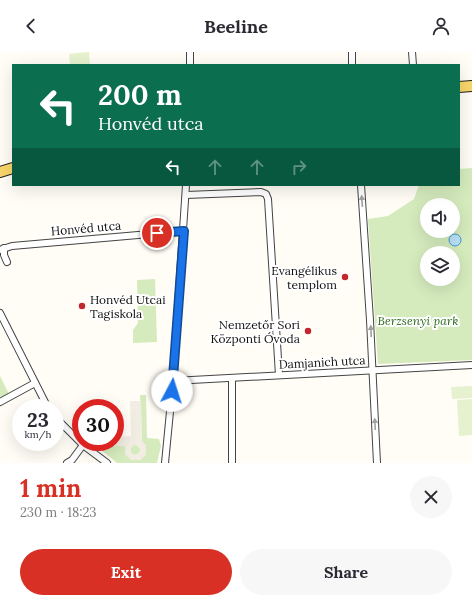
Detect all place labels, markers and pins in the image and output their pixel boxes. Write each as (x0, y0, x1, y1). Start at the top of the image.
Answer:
pin (140, 216, 174, 250)
place label: Evangélikus templom (271, 263, 337, 292)
marker: Evangélikus templom (340, 272, 350, 282)
place label: Honvéd Utcai Tagiskola (90, 292, 166, 321)
marker: Honvéd Utcai Tagiskola (77, 301, 87, 311)
place label: Nemzetőr Sori Központi Óvoda (210, 317, 300, 346)
marker: Nemzetőr Sori Központi Óvoda (303, 326, 313, 336)

